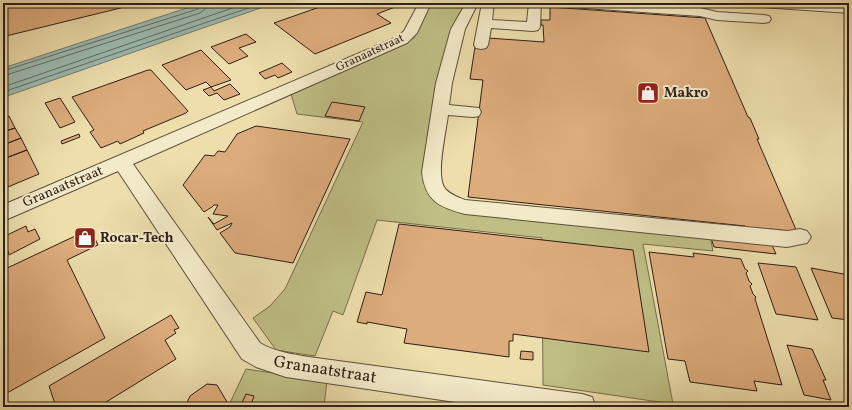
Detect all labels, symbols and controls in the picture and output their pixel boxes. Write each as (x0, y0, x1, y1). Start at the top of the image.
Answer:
street label: Granaatstraat (333, 30, 407, 76)
shop icon: Makro (635, 80, 661, 106)
place label: Makro (664, 84, 708, 103)
street label: Granaatstraat (20, 162, 106, 212)
shop icon: Rocar-Tech (72, 225, 98, 251)
place label: Rocar-Tech (100, 229, 174, 248)
street label: Granaatstraat (272, 351, 378, 389)

